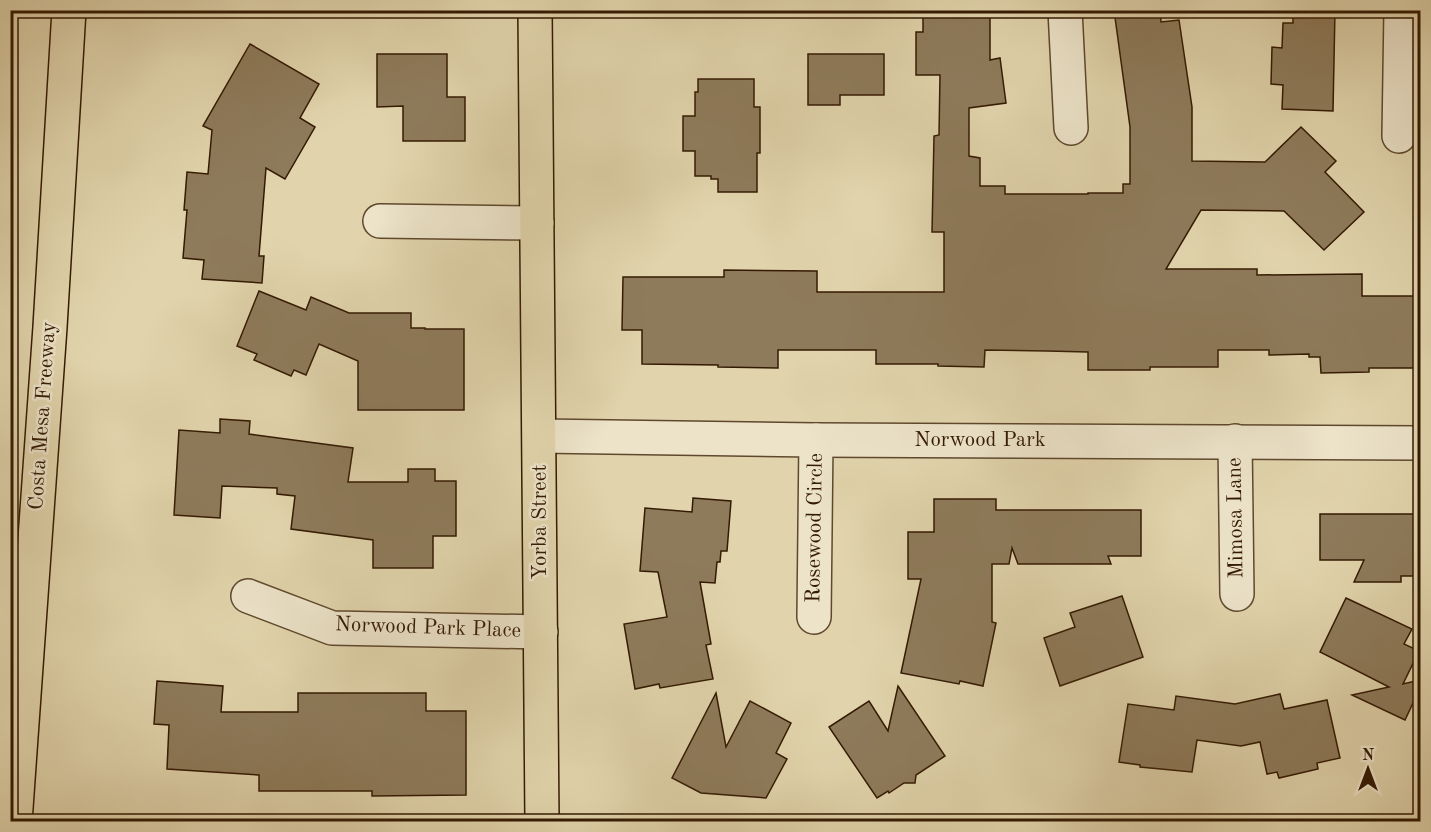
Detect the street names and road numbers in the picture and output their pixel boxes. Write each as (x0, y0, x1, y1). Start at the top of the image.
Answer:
street label: Costa Mesa Freeway (26, 321, 60, 511)
street label: Norwood Park (914, 430, 1046, 451)
street label: Rosewood Circle (803, 453, 827, 603)
street label: Mimosa Lane (1224, 457, 1248, 579)
street label: Yorba Street (530, 464, 551, 580)
street label: Norwood Park Place (334, 614, 522, 642)

